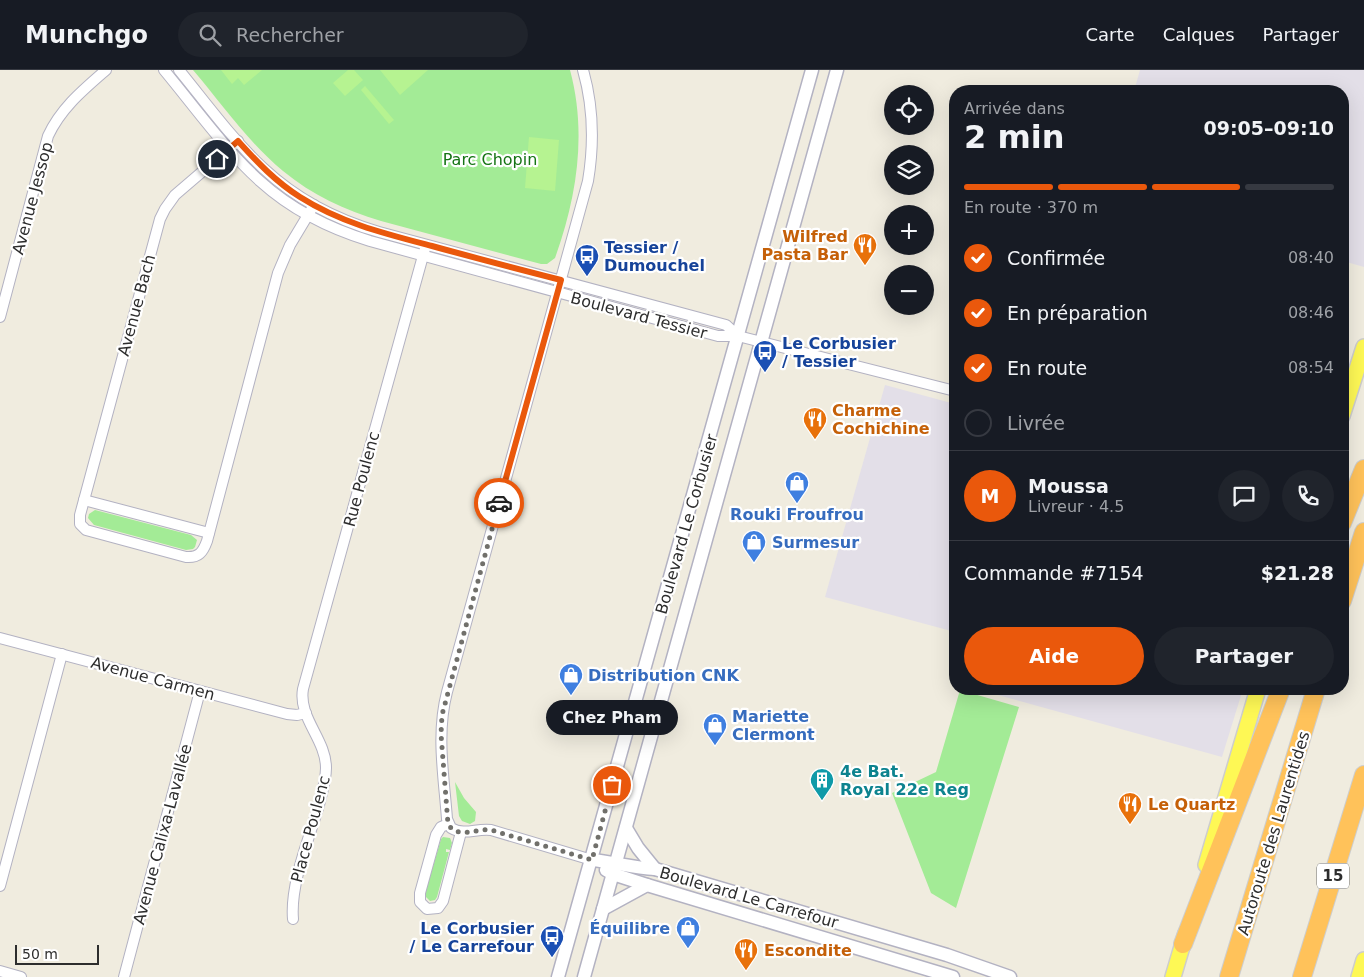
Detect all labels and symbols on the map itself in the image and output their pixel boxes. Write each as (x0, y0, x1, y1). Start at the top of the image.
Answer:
pin (196, 138, 238, 180)
street label: Avenue Jessop (8, 140, 57, 256)
park label: Parc Chopin (443, 150, 537, 169)
place label: Wilfred Pasta Bar (761, 227, 848, 264)
restaurant icon: Wilfred Pasta Bar (852, 232, 878, 266)
place label: Tessier / Dumouchel (604, 238, 705, 275)
bus stop icon: Tessier / Dumouchel (574, 243, 600, 277)
street label: Avenue Bach (114, 252, 159, 358)
street label: Boulevard Tessier (569, 288, 710, 343)
place label: Le Corbusier / Tessier (782, 334, 896, 371)
bus stop icon: Le Corbusier / Tessier (752, 339, 778, 373)
place label: Charme Cochichine (832, 401, 930, 438)
restaurant icon: Charme Cochichine (802, 406, 828, 440)
street label: Rue Poulenc (340, 429, 383, 529)
street label: Boulevard Le Corbusier (652, 431, 721, 616)
shop icon: Rouki Froufrou (784, 470, 810, 504)
courier (474, 478, 524, 528)
place label: Rouki Froufrou (730, 505, 864, 524)
shop icon: Surmesur (741, 529, 767, 563)
place label: Surmesur (772, 533, 859, 552)
street label: Avenue Carmen (89, 653, 217, 704)
shop icon: Distribution CNK (558, 662, 584, 696)
place label: Distribution CNK (588, 666, 739, 685)
callout: Chez Pham (546, 700, 678, 735)
place label: Mariette Clermont (732, 707, 815, 744)
shop icon: Mariette Clermont (702, 712, 728, 746)
street label: Autoroute des Laurentides (1233, 729, 1314, 937)
street label: Avenue Calixa-Lavallée (129, 742, 196, 926)
place label: 4e Bat. Royal 22e Reg (840, 762, 969, 799)
pin (591, 764, 633, 806)
building icon: 4e Bat. Royal 22e Reg (809, 767, 835, 801)
street label: Place Poulenc (287, 774, 334, 885)
restaurant icon: Le Quartz (1117, 791, 1143, 825)
place label: Le Quartz (1148, 795, 1235, 814)
street label: Boulevard Le Carrefour (657, 863, 841, 932)
road number: 15 (1317, 864, 1349, 888)
shop icon: Équilibre (675, 915, 701, 949)
place label: Le Corbusier / Le Carrefour (410, 919, 534, 956)
place label: Équilibre (590, 919, 670, 938)
bus stop icon: Le Corbusier / Le Carrefour (539, 924, 565, 958)
restaurant icon: Escondite (733, 937, 759, 971)
place label: Escondite (764, 941, 852, 960)
scale bar (15, 942, 99, 965)

